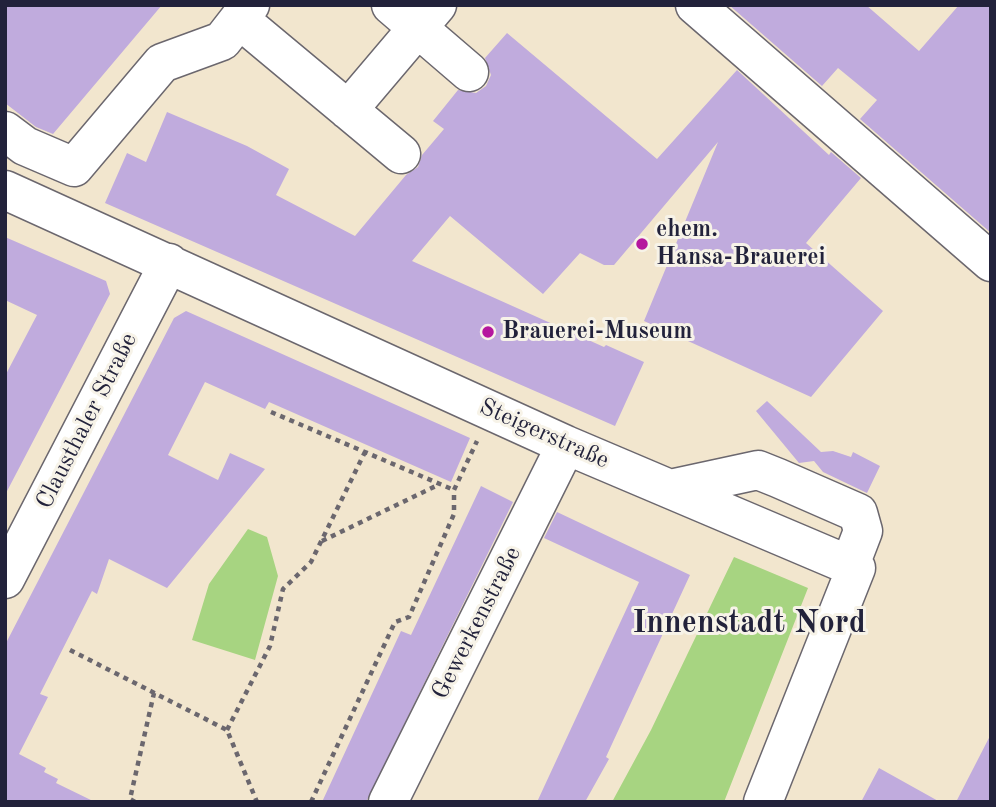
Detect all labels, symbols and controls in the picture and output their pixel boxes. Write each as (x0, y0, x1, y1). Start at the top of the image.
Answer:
place label: ehem. Hansa-Brauerei (656, 216, 826, 272)
marker: ehem. Hansa-Brauerei (634, 236, 650, 252)
place label: Brauerei-Museum (502, 318, 693, 346)
marker: Brauerei-Museum (480, 324, 496, 340)
street label: Clausthaler Straße (30, 328, 144, 514)
street label: Steigerstraße (475, 393, 613, 475)
street label: Gewerkenstraße (426, 542, 528, 704)
district label: Innenstadt Nord (632, 605, 866, 643)

